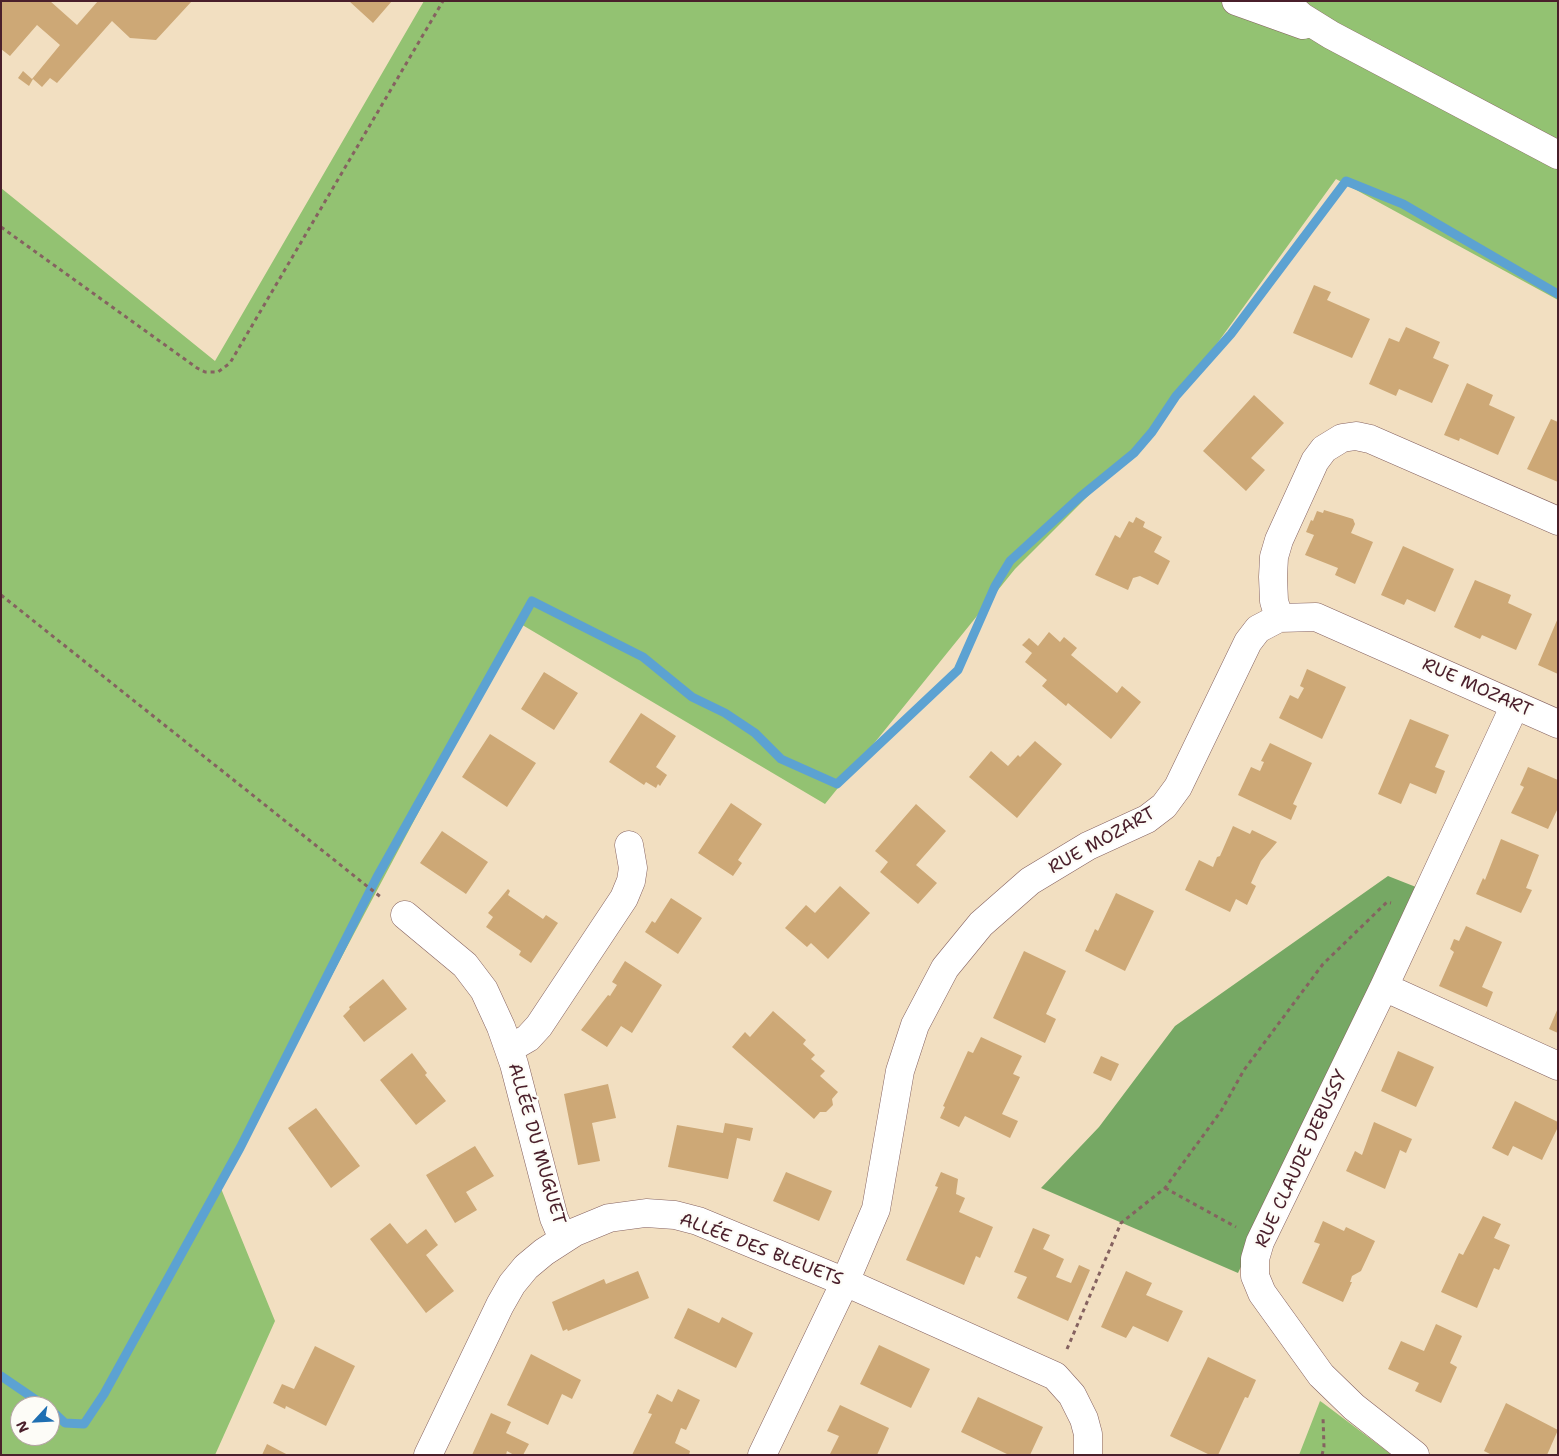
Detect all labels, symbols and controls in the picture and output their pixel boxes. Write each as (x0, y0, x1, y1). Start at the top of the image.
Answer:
street label: RUE MOZART (1418, 654, 1536, 722)
street label: RUE MOZART (1045, 803, 1159, 879)
street label: ALLÉE DU MUGUET (503, 1061, 569, 1227)
street label: RUE CLAUDE DEBUSSY (1251, 1067, 1353, 1251)
street label: ALLÉE DES BLEUETS (676, 1209, 846, 1291)
north arrow (10, 1396, 60, 1446)
text: N (12, 1418, 33, 1436)

